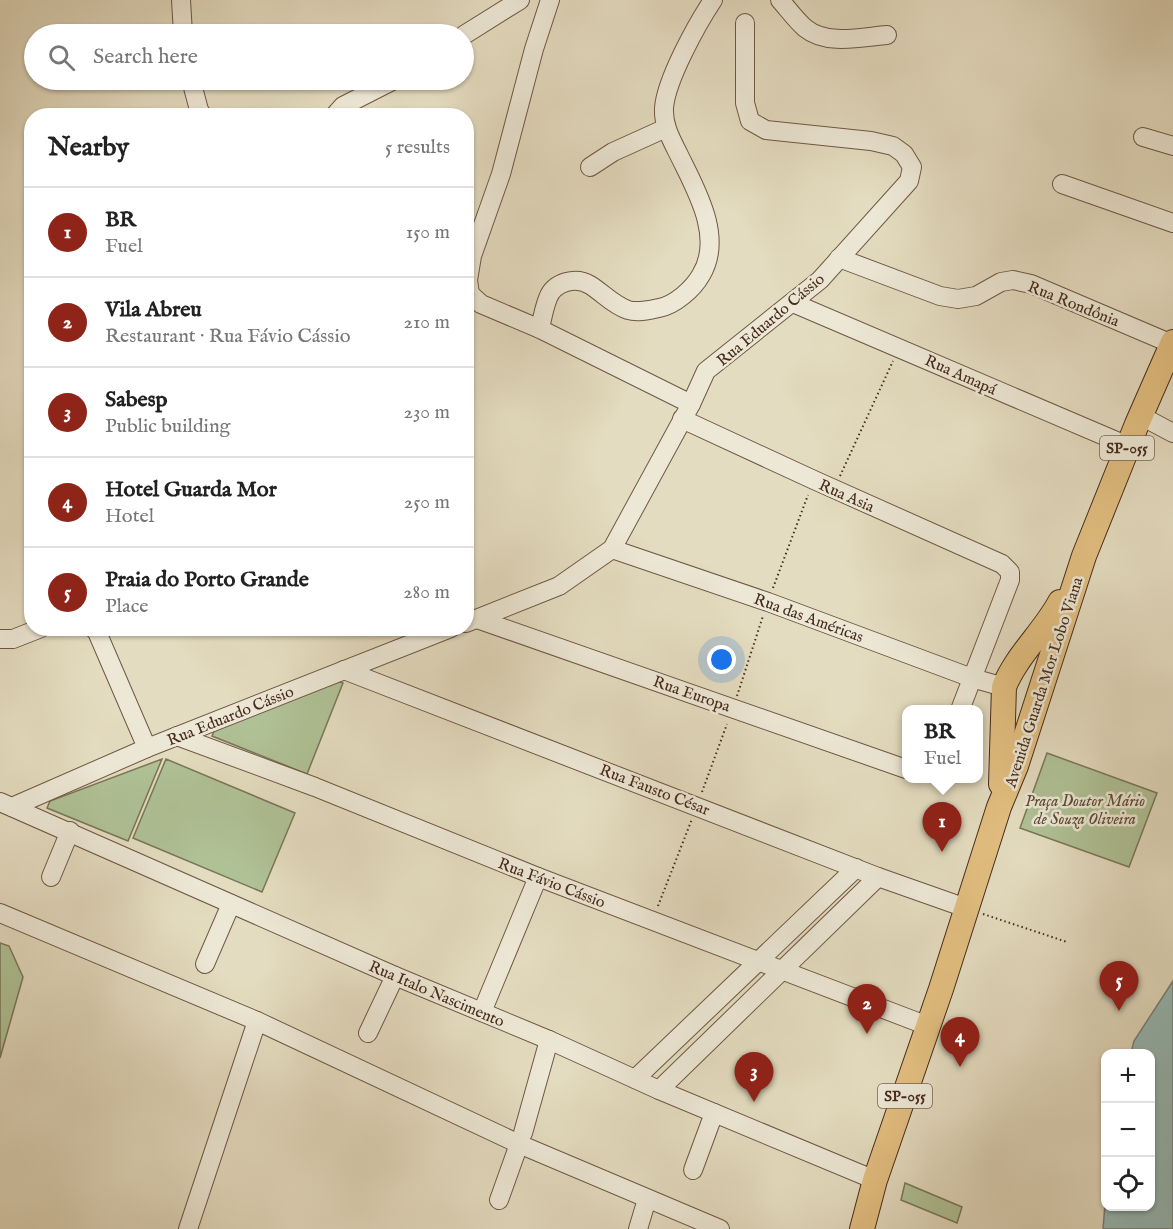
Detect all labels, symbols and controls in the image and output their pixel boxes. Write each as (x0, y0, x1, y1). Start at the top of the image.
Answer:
search box (24, 24, 474, 90)
icon: search (45, 41, 78, 74)
text: Search here (93, 43, 198, 71)
text: Nearby (48, 131, 129, 164)
text: 5 results (385, 135, 450, 160)
text: BR (105, 206, 136, 234)
text: 1 (64, 220, 71, 245)
text: 150 m (406, 220, 450, 245)
text: Fuel (105, 234, 143, 259)
street label: Rua Eduardo Cássio (713, 269, 830, 371)
street label: Rua Rondônia (1025, 277, 1122, 332)
text: Vila Abreu (105, 296, 202, 324)
text: 2 (63, 310, 72, 335)
text: 210 m (404, 310, 450, 335)
text: Restaurant · Rua Fávio Cássio (105, 324, 350, 349)
street label: Rua Amapá (921, 351, 999, 401)
text: Sabesp (105, 386, 167, 414)
text: 3 (64, 400, 71, 425)
text: 230 m (404, 400, 450, 425)
text: Public building (105, 414, 230, 439)
road number: SP-055 (1100, 436, 1154, 460)
text: Hotel Guarda Mor (105, 476, 277, 504)
street label: Rua Asia (815, 476, 877, 518)
text: 4 (63, 490, 72, 515)
text: 250 m (404, 490, 450, 515)
text: Hotel (105, 504, 154, 529)
text: Praia do Porto Grande (105, 566, 309, 594)
street label: Avenida Guarda Mor Lobo Viana (1001, 575, 1088, 791)
text: 5 (64, 580, 71, 605)
text: 280 m (403, 580, 450, 605)
street label: Rua das Américas (751, 590, 866, 648)
text: Place (105, 594, 148, 619)
your location (707, 645, 736, 674)
street label: Rua Europa (650, 672, 733, 717)
street label: Rua Eduardo Cássio (165, 682, 297, 751)
popup (902, 705, 983, 783)
text: BR (924, 718, 955, 746)
text: Fuel (924, 746, 961, 771)
street label: Rua Fausto César (596, 761, 712, 821)
park label: Praça Doutor Mário de Souza Oliveira (1025, 792, 1145, 830)
pin: 1 (922, 802, 962, 852)
street label: Rua Fávio Cássio (495, 854, 608, 914)
street label: Rua Italo Nascimento (365, 957, 508, 1033)
pin: 5 (1100, 962, 1138, 1011)
pin: 2 (848, 984, 886, 1034)
pin: 4 (940, 1018, 980, 1067)
map controls (1101, 1049, 1155, 1211)
button: + (1101, 1049, 1155, 1103)
pin: 3 (734, 1052, 774, 1102)
road number: SP-055 (878, 1084, 932, 1108)
button: − (1101, 1103, 1155, 1157)
button: locate (1101, 1157, 1155, 1211)

